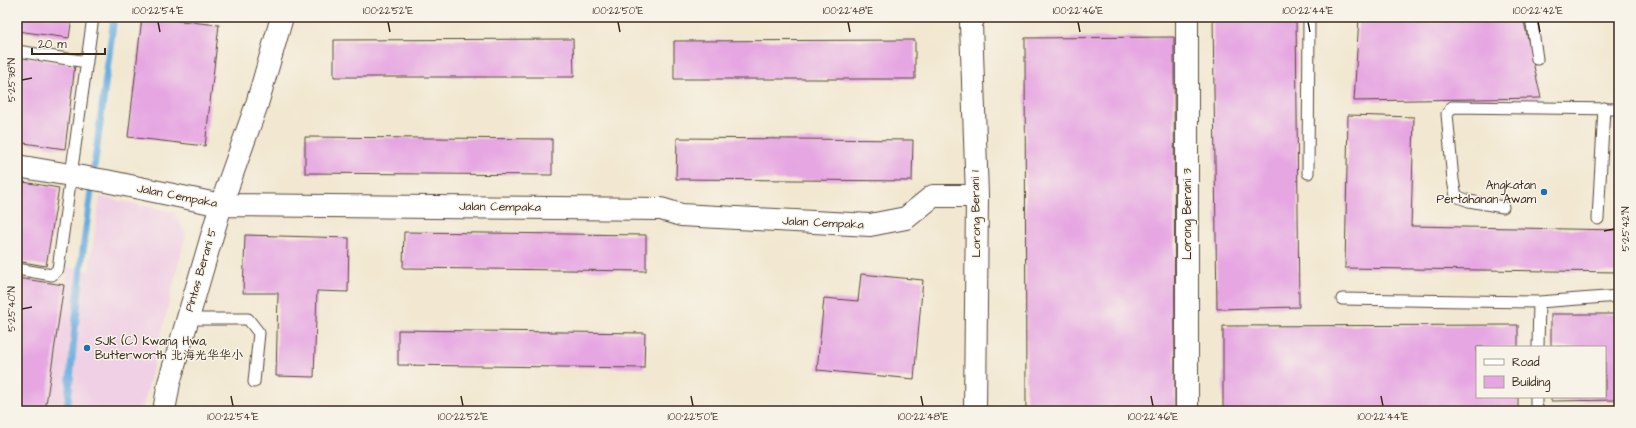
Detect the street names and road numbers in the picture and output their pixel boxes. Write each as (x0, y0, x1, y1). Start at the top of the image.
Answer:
street label: Lorong Berani 3 (1179, 168, 1197, 260)
street label: Lorong Berani 1 (967, 170, 986, 258)
street label: Jalan Cempaka (135, 180, 219, 212)
street label: Jalan Cempaka (459, 198, 541, 216)
street label: Jalan Cempaka (782, 212, 864, 234)
street label: Pintas Berani 5 (181, 226, 221, 314)

